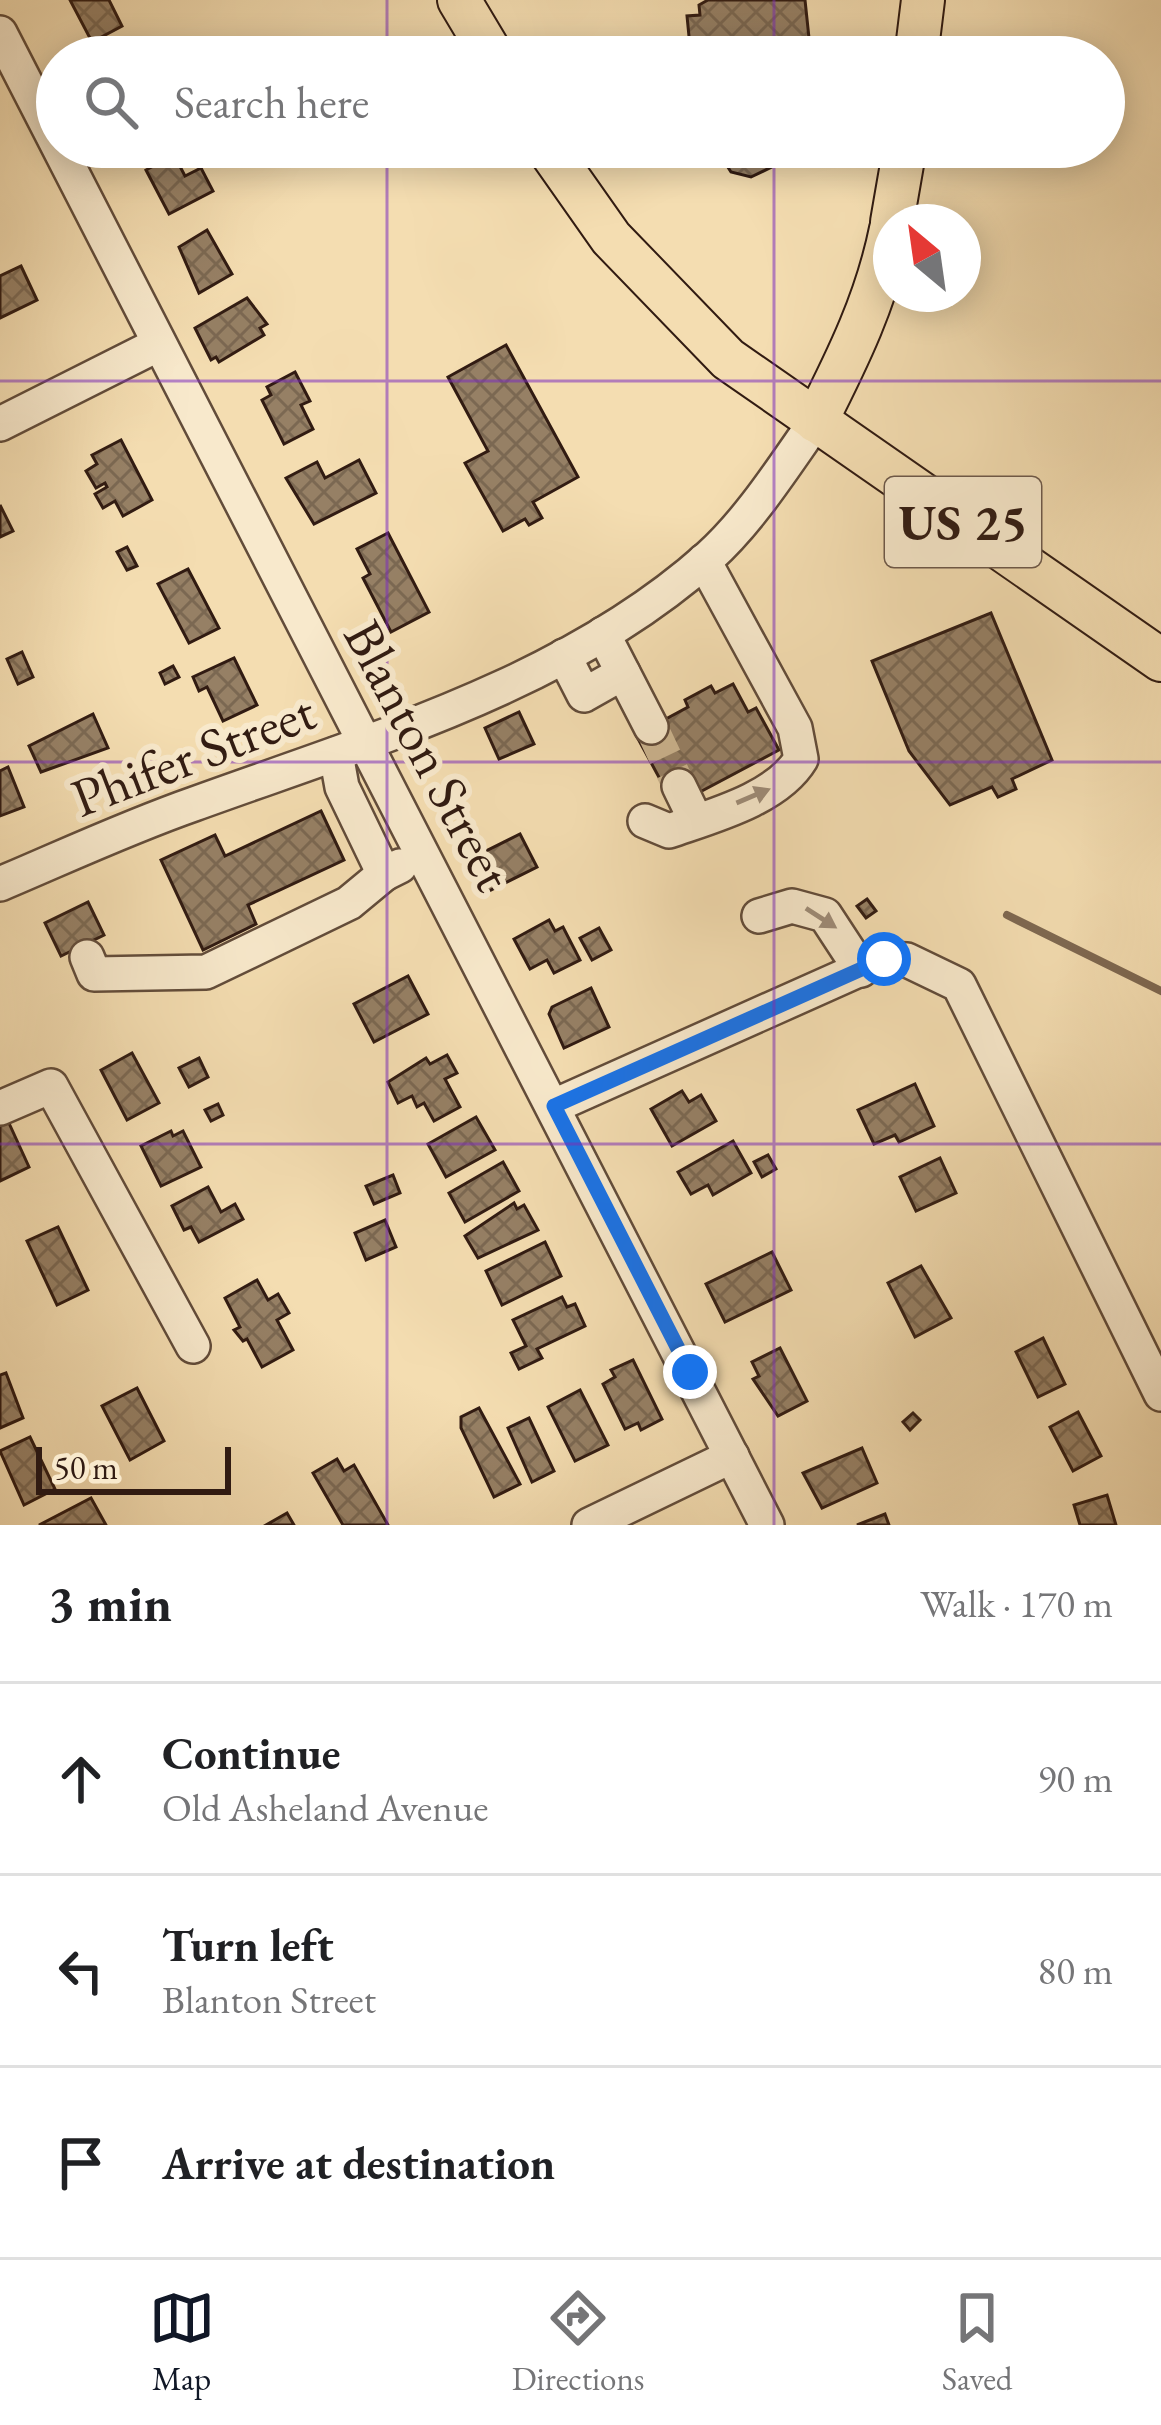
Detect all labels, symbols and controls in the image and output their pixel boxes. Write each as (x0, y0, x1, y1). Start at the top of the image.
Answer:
search box (36, 36, 1125, 168)
icon: search (78, 69, 144, 135)
text: Search here (174, 73, 369, 131)
north arrow (873, 204, 981, 312)
road number: US 25 (885, 477, 1041, 567)
street label: Blanton Street (329, 608, 529, 902)
street label: Phifer Street (61, 676, 325, 832)
one-way arrow (736, 786, 771, 806)
one-way arrow (805, 906, 837, 929)
route start (857, 932, 911, 986)
route end (663, 1345, 717, 1399)
scale bar (36, 1441, 231, 1494)
text: 50 m (54, 1446, 118, 1489)
text: 3 min (48, 1570, 172, 1636)
text: Walk · 170 m (920, 1578, 1113, 1629)
text: Continue (162, 1724, 340, 1782)
icon: ahead (48, 1746, 114, 1812)
text: 90 m (1037, 1753, 1113, 1804)
text: Old Asheland Avenue (162, 1782, 489, 1833)
text: Turn left (162, 1916, 334, 1974)
icon: left (48, 1938, 114, 2004)
text: 80 m (1037, 1945, 1113, 1996)
text: Blanton Street (162, 1974, 376, 2025)
icon: arrive (48, 2130, 114, 2196)
text: Arrive at destination (162, 2134, 555, 2192)
tab: Map (149, 2285, 215, 2400)
tab: Directions (512, 2285, 645, 2400)
tab: Saved (942, 2285, 1012, 2400)

